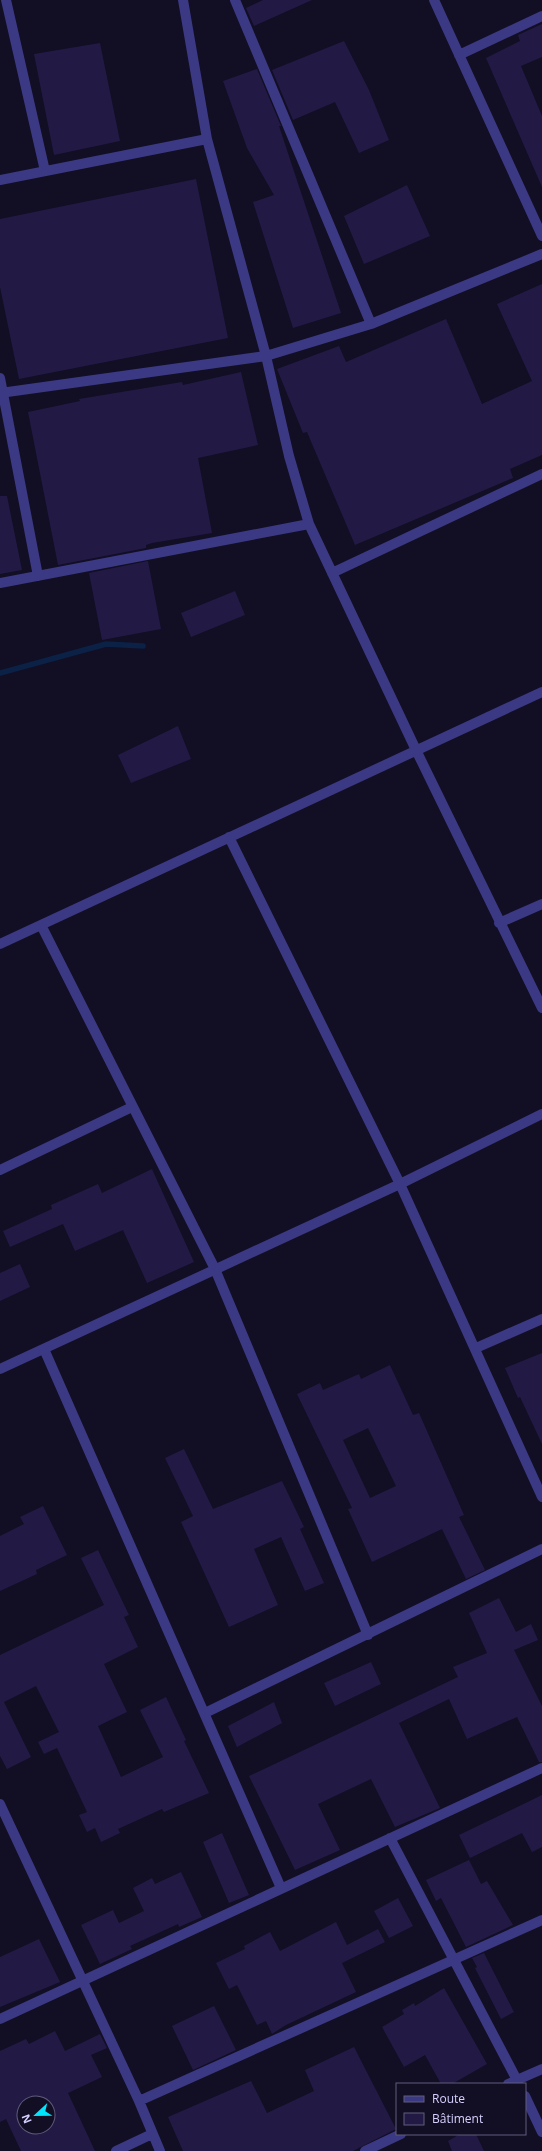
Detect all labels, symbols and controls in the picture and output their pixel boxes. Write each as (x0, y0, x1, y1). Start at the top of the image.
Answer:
legend (396, 2083, 526, 2135)
text: Route (432, 2090, 465, 2107)
north arrow (16, 2095, 56, 2135)
text: Bâtiment (432, 2110, 483, 2127)
text: N (18, 2112, 35, 2126)

